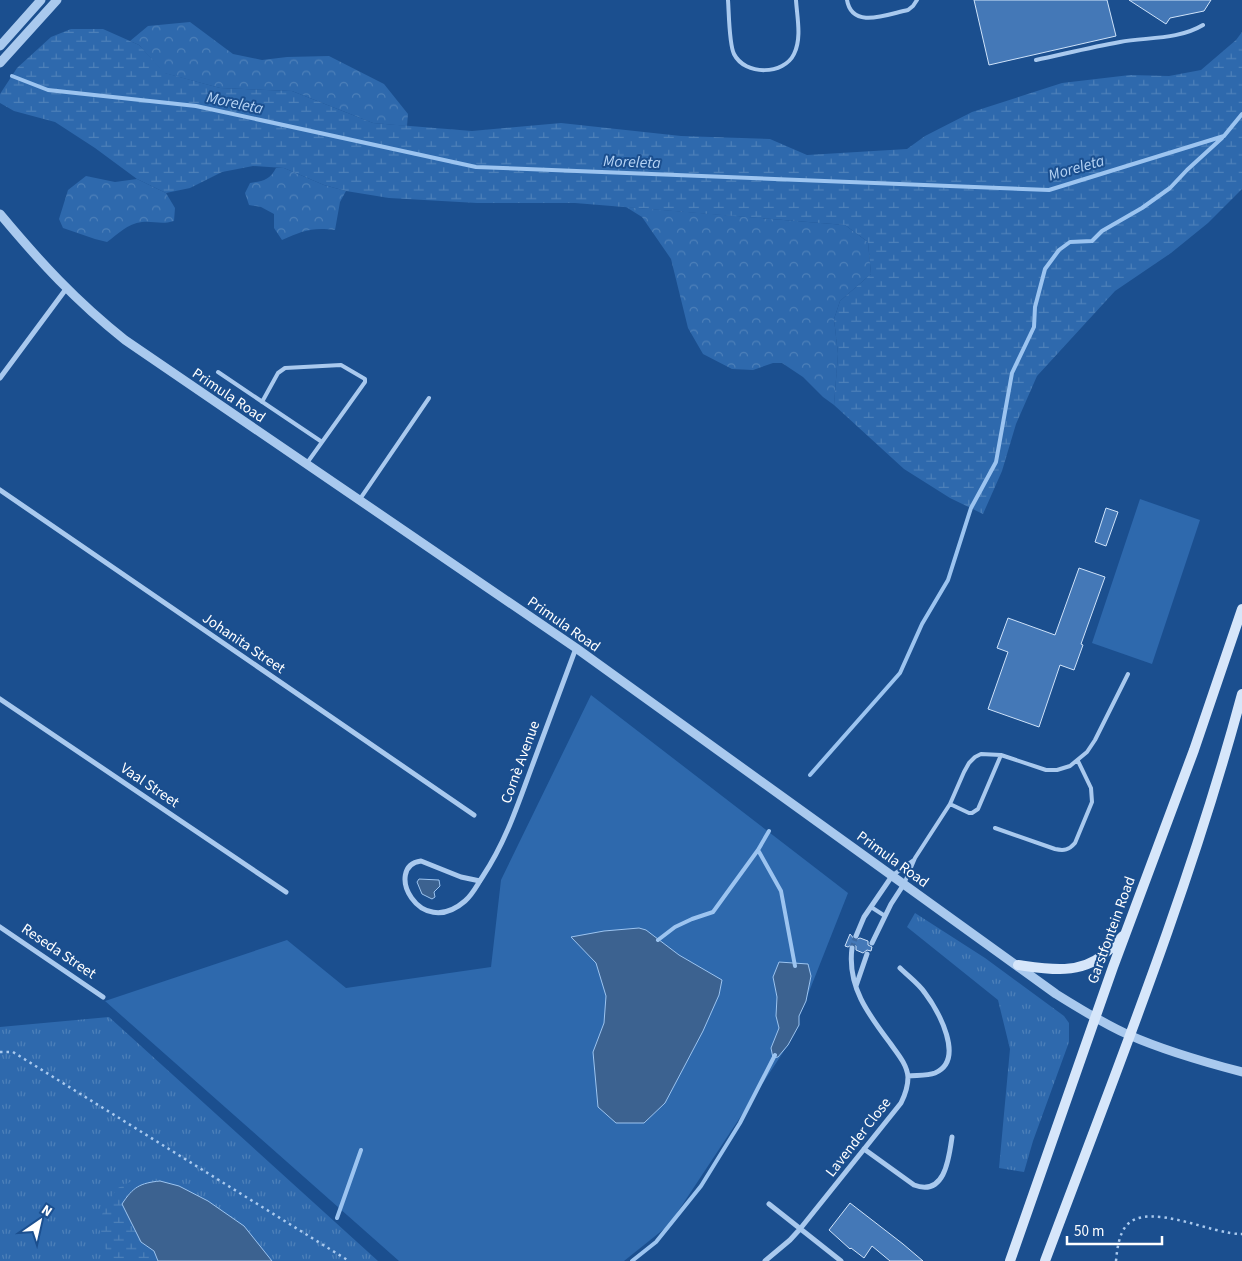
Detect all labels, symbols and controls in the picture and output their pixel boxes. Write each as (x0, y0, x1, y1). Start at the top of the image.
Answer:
water label: Moreleta (204, 86, 266, 120)
water label: Moreleta (1046, 149, 1107, 186)
water label: Moreleta (603, 150, 661, 174)
street label: Primula Road (188, 363, 270, 428)
street label: Primula Road (523, 592, 604, 657)
street label: Johanita Street (198, 608, 289, 679)
street label: Cornè Avenue (496, 718, 545, 807)
street label: Vaal Street (116, 758, 183, 813)
street label: Primula Road (852, 826, 933, 893)
street label: Garstfontein Road (1082, 874, 1141, 987)
street label: Reseda Street (17, 919, 100, 984)
street label: Lavender Close (821, 1093, 896, 1181)
north arrow (15, 1196, 65, 1246)
text: N (37, 1200, 56, 1222)
scale bar (1067, 1214, 1162, 1246)
text: 50 m (1074, 1221, 1104, 1242)

